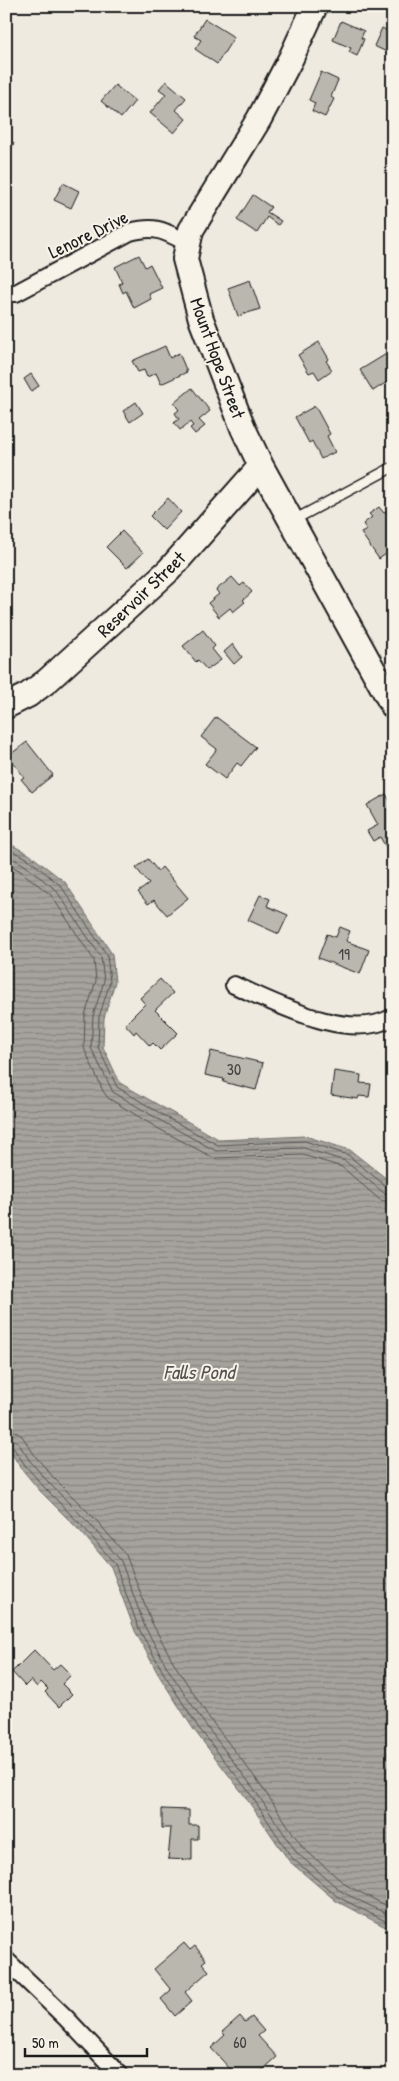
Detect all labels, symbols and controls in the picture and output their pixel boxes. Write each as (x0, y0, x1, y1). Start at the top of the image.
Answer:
street label: Lenore Drive (44, 203, 133, 265)
street label: Mount Hope Street (184, 294, 252, 423)
street label: Reservoir Street (91, 545, 191, 643)
house number: 19 (338, 943, 350, 965)
house number: 30 (227, 1058, 241, 1080)
water label: Falls Pond (164, 1358, 238, 1385)
scale bar (25, 2026, 148, 2058)
house number: 60 (233, 2031, 247, 2053)
text: 50 m (32, 2032, 59, 2053)

